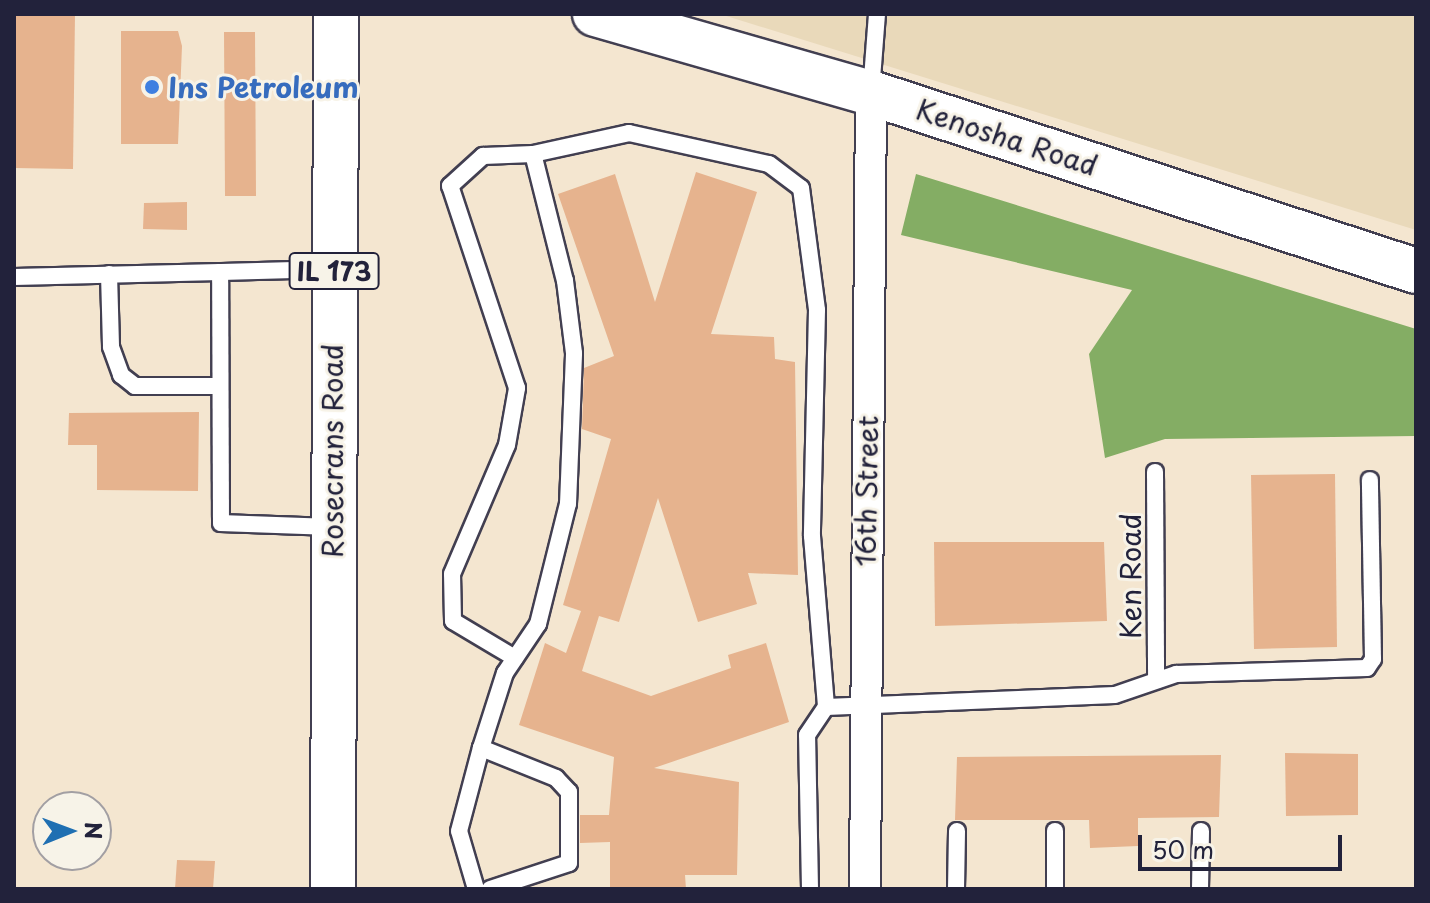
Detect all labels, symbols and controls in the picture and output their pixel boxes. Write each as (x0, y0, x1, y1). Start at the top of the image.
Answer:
place label: Ins Petroleum (168, 70, 357, 104)
marker: Ins Petroleum (143, 78, 161, 96)
street label: Kenosha Road (912, 92, 1102, 182)
road number: IL 173 (286, 249, 382, 293)
street label: Rosecrans Road (315, 345, 349, 557)
street label: 16th Street (848, 414, 884, 568)
street label: Ken Road (1113, 513, 1147, 639)
north arrow (32, 791, 112, 871)
scale bar (1142, 819, 1346, 869)
text: N (78, 822, 111, 840)
text: 50 m (1152, 831, 1214, 867)

